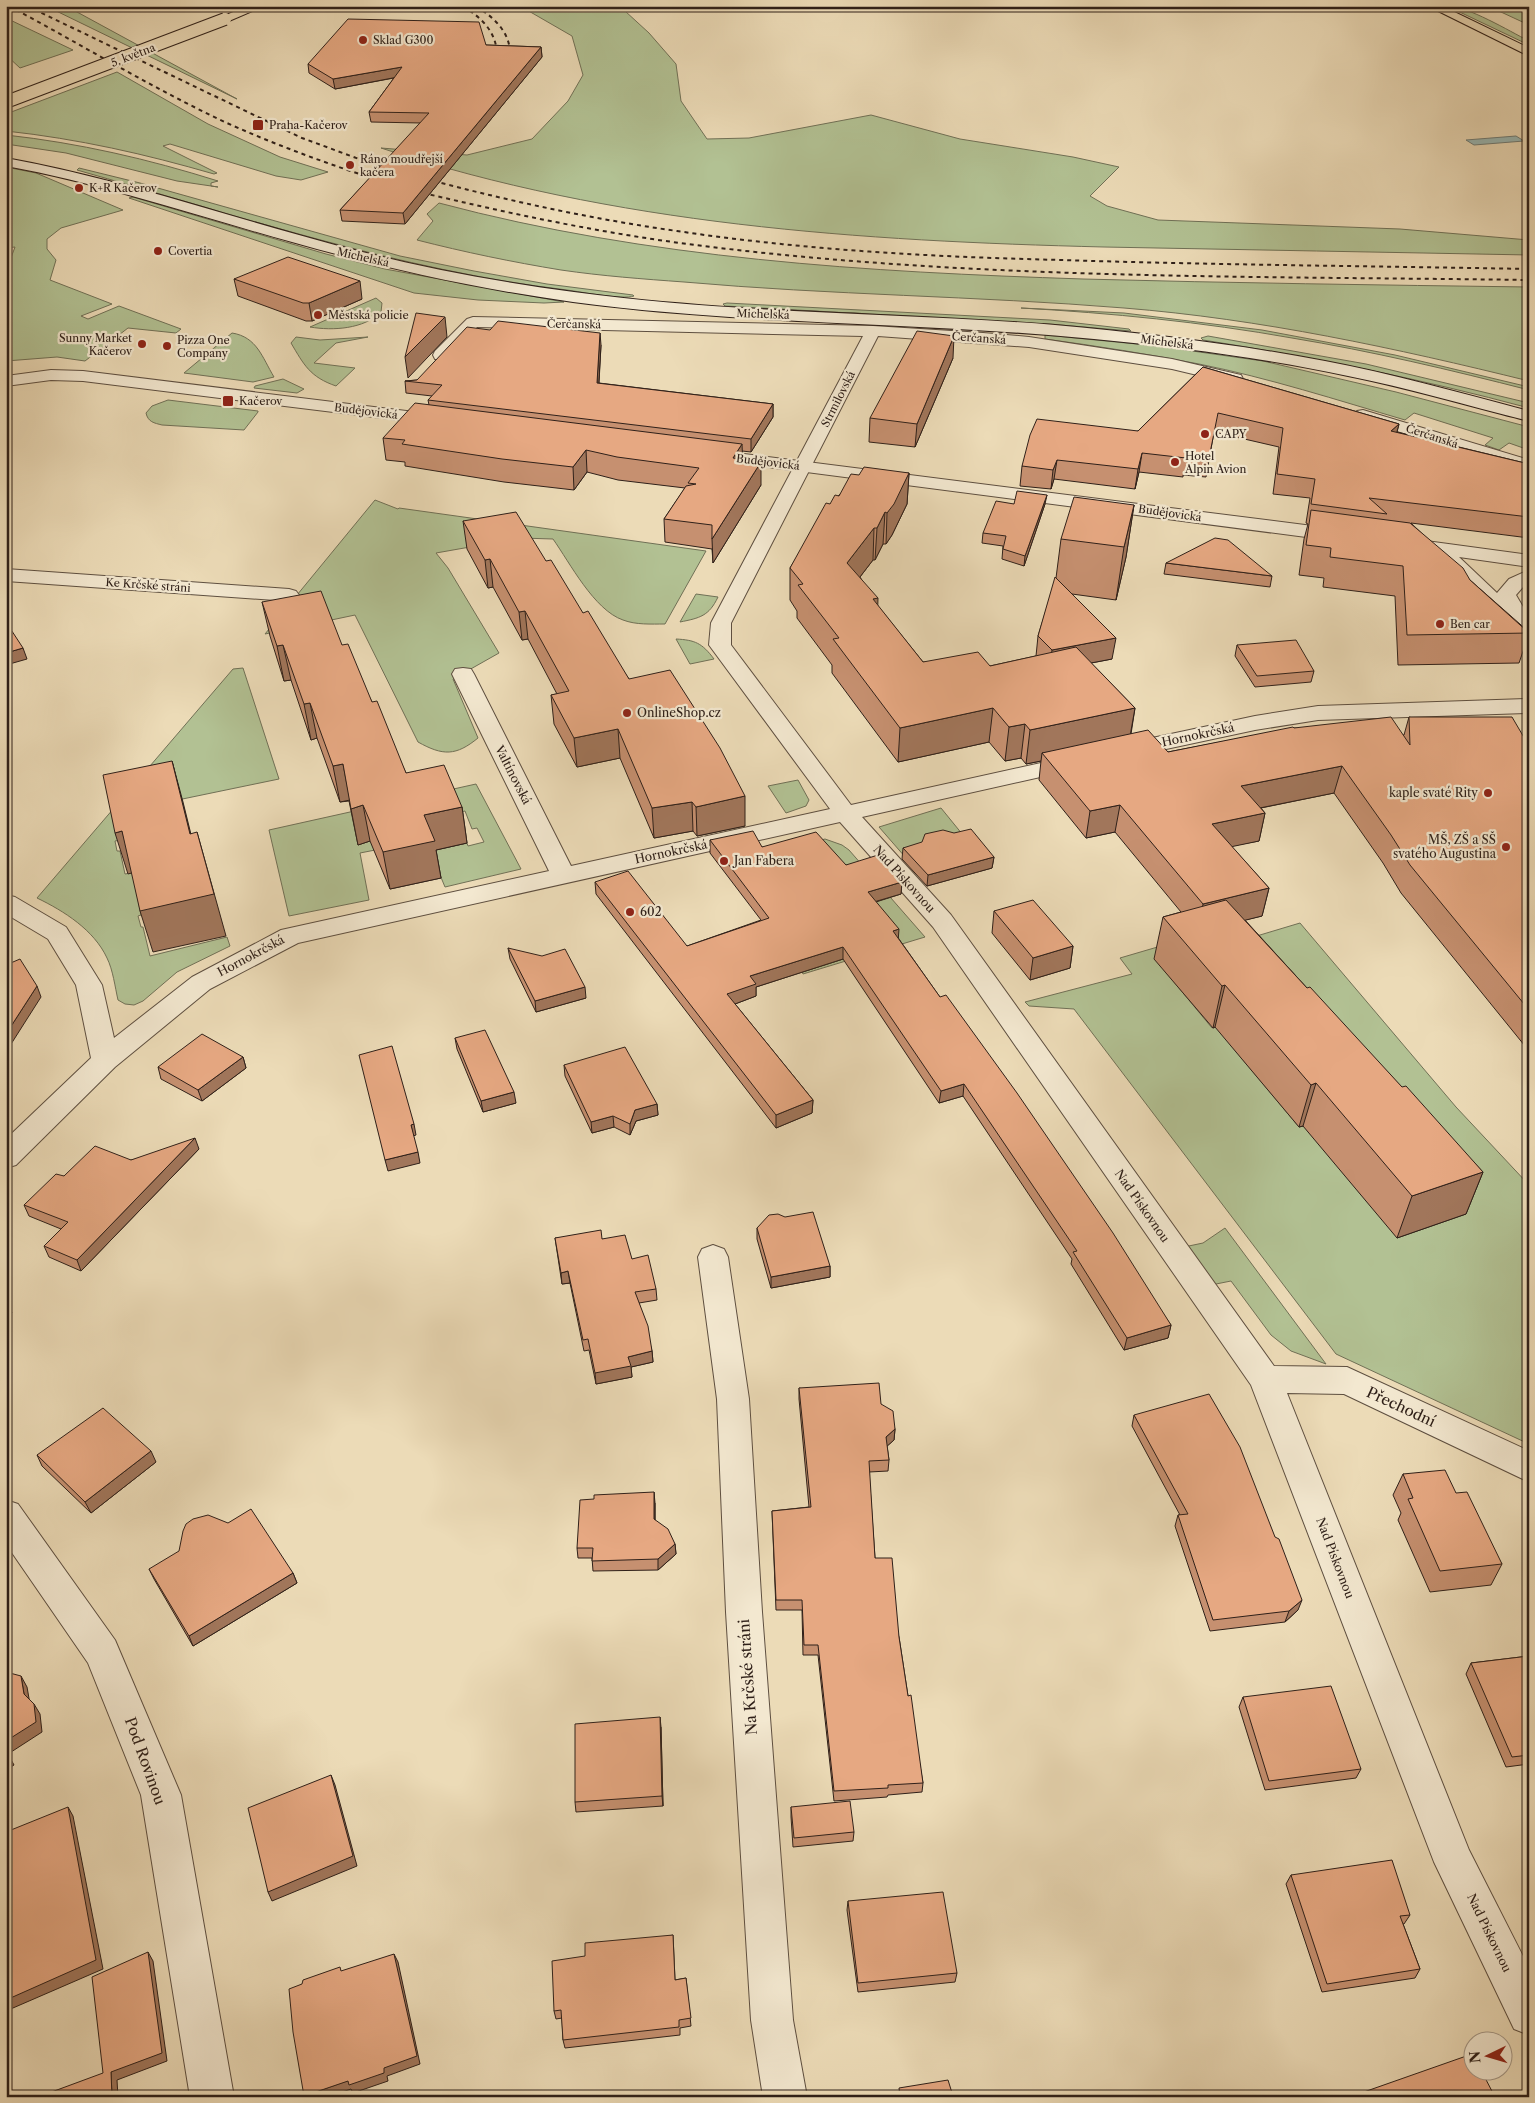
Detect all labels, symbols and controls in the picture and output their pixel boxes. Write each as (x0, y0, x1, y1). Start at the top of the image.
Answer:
place label: Sklad G300 (373, 33, 434, 47)
marker: Sklad G300 (357, 34, 369, 46)
street label: 5. května (109, 40, 157, 70)
marker: Praha-Kačerov (251, 118, 265, 132)
place label: Praha-Kačerov (269, 118, 349, 132)
place label: Ráno moudřejší kačera (360, 152, 443, 179)
marker: Ráno moudřejší kačera (344, 159, 356, 171)
place label: K+R Kačerov (89, 181, 158, 195)
marker: K+R Kačerov (73, 182, 85, 194)
place label: Covertia (168, 244, 213, 258)
street label: Michelská (335, 244, 391, 270)
marker: Covertia (152, 245, 164, 257)
street label: Michelská (736, 306, 790, 322)
place label: Městská policie (328, 308, 409, 322)
marker: Městská policie (312, 309, 324, 321)
street label: Čerčanská (547, 316, 602, 331)
street label: Čerčanská (951, 328, 1007, 347)
place label: Sunny Market Kačerov (59, 331, 133, 358)
street label: Michelská (1140, 332, 1194, 352)
place label: Pizza One Company (177, 333, 230, 360)
marker: Sunny Market Kačerov (136, 338, 148, 350)
marker: Pizza One Company (161, 340, 173, 352)
street label: Strmilovská (818, 369, 858, 429)
marker: Kačerov (221, 394, 235, 408)
place label: Kačerov (239, 394, 283, 408)
street label: Budějovická (333, 400, 399, 422)
street label: Čerčanská (1404, 420, 1461, 451)
place label: CAPY (1215, 427, 1247, 441)
marker: CAPY (1199, 428, 1211, 440)
place label: Hotel Alpin Avion (1184, 449, 1246, 476)
street label: Budějovická (735, 451, 801, 473)
marker: Hotel Alpin Avion (1169, 456, 1181, 468)
street label: Budějovická (1137, 502, 1203, 524)
street label: Ke Krčské stráni (105, 575, 192, 595)
place label: Ben car (1450, 617, 1490, 631)
marker: Ben car (1434, 618, 1446, 630)
place label: OnlineShop.cz (637, 705, 721, 720)
marker: OnlineShop.cz (621, 707, 633, 719)
street label: Hornokrčská (1160, 719, 1236, 750)
street label: Valtínovská (492, 742, 535, 807)
place label: kaple svaté Rity (1389, 785, 1478, 800)
marker: kaple svaté Rity (1482, 787, 1494, 799)
place label: MŠ, ZŠ a SŠ svatého Augustina (1393, 831, 1497, 861)
street label: Hornokrčská (633, 836, 709, 867)
marker: MŠ, ZŠ a SŠ svatého Augustina (1500, 841, 1512, 853)
street label: Nad Pískovnou (870, 842, 939, 916)
place label: Jan Fabera (732, 853, 795, 868)
marker: Jan Fabera (718, 855, 730, 867)
place label: 602 (640, 904, 662, 919)
marker: 602 (624, 906, 636, 918)
street label: Hornokrčská (215, 931, 287, 979)
street label: Nad Pískovnou (1112, 1166, 1173, 1246)
street label: Přechodní (1364, 1382, 1439, 1431)
street label: Nad Pískovnou (1313, 1515, 1358, 1601)
street label: Na Krčské stráni (734, 1618, 761, 1736)
street label: Pod Rovinou (121, 1714, 170, 1807)
street label: Nad Pískovnou (1464, 1891, 1515, 1975)
north arrow (1462, 2030, 1512, 2080)
text: N (1466, 2050, 1485, 2064)

